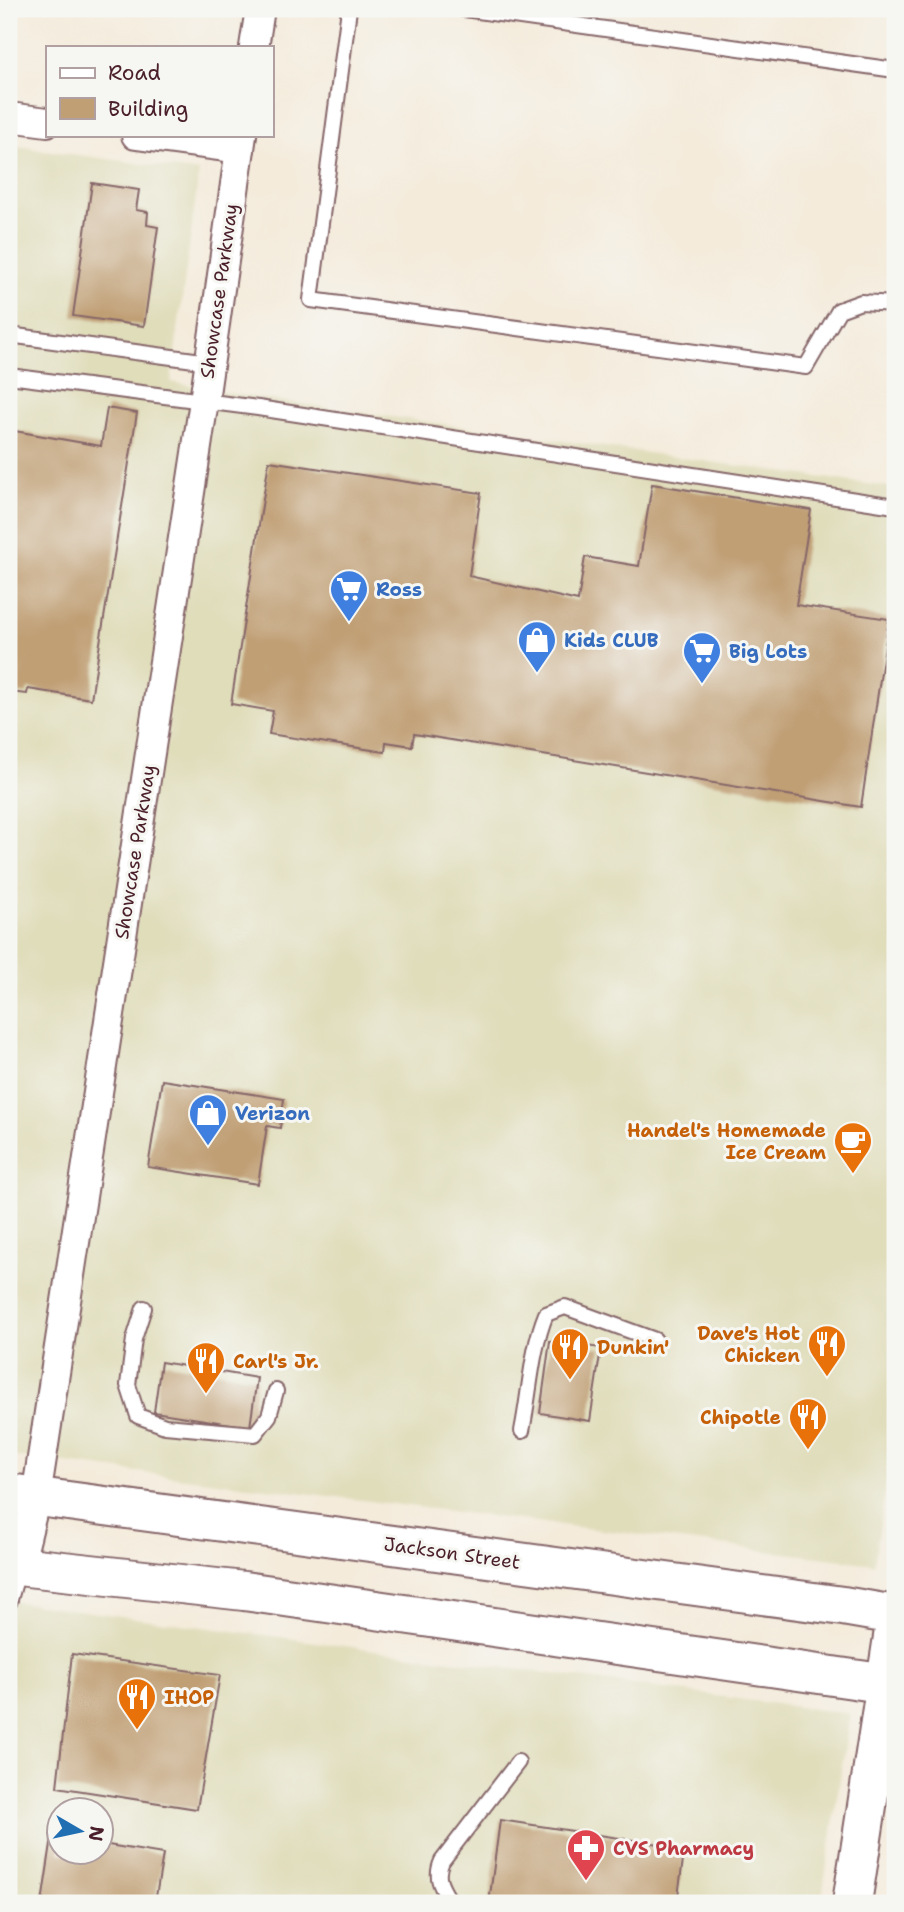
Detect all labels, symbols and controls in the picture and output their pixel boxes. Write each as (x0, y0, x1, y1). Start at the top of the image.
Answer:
legend (46, 46, 273, 136)
text: Road (108, 59, 161, 87)
text: Building (108, 95, 188, 123)
street label: Showcase Parkway (194, 202, 244, 380)
supermarket icon: Ross (328, 568, 370, 623)
place label: Ross (376, 577, 422, 602)
shop icon: Kids CLUB (516, 619, 558, 674)
place label: Kids CLUB (564, 628, 659, 653)
supermarket icon: Big Lots (681, 630, 723, 685)
place label: Big Lots (729, 639, 807, 664)
street label: Showcase Parkway (109, 763, 161, 941)
shop icon: Verizon (187, 1092, 229, 1147)
place label: Verizon (235, 1101, 310, 1126)
place label: Handel's Homemade Ice Cream (627, 1118, 826, 1165)
cafe icon: Handel's Homemade Ice Cream (832, 1120, 874, 1175)
place label: Dave's Hot Chicken (697, 1321, 800, 1368)
restaurant icon: Dave's Hot Chicken (806, 1323, 848, 1378)
restaurant icon: Dunkin' (549, 1326, 591, 1381)
place label: Dunkin' (597, 1335, 669, 1360)
restaurant icon: Carl's Jr. (185, 1340, 227, 1395)
place label: Carl's Jr. (233, 1349, 319, 1374)
restaurant icon: Chipotle (787, 1396, 829, 1451)
place label: Chipotle (700, 1405, 781, 1430)
street label: Jackson Street (382, 1531, 522, 1575)
restaurant icon: IHOP (116, 1676, 158, 1731)
place label: IHOP (164, 1685, 214, 1710)
north arrow (46, 1797, 116, 1867)
text: N (83, 1824, 110, 1843)
pharmacy icon: CVS Pharmacy (565, 1827, 607, 1882)
place label: CVS Pharmacy (613, 1836, 754, 1861)

